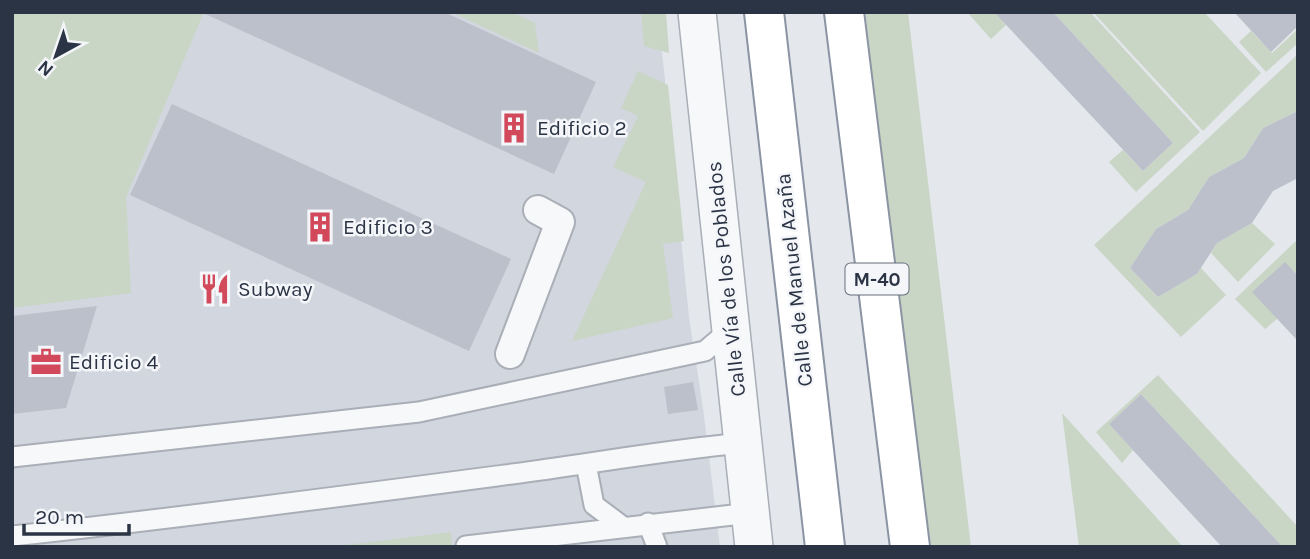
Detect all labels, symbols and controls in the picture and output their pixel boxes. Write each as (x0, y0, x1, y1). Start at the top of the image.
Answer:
north arrow (21, 21, 91, 91)
text: N (33, 55, 58, 81)
building icon: Edificio 2 (497, 111, 531, 145)
place label: Edificio 2 (537, 116, 627, 140)
street label: Calle Vía de los Poblados (702, 160, 750, 398)
street label: Calle de Manuel Azaña (771, 172, 817, 388)
building icon: Edificio 3 (303, 210, 337, 244)
place label: Edificio 3 (343, 215, 433, 239)
road number: M-40 (846, 264, 908, 294)
restaurant icon: Subway (198, 272, 232, 306)
place label: Subway (238, 277, 313, 301)
office icon: Edificio 4 (29, 345, 63, 379)
place label: Edificio 4 (69, 350, 159, 374)
scale bar (24, 492, 130, 536)
text: 20 m (35, 505, 84, 529)

